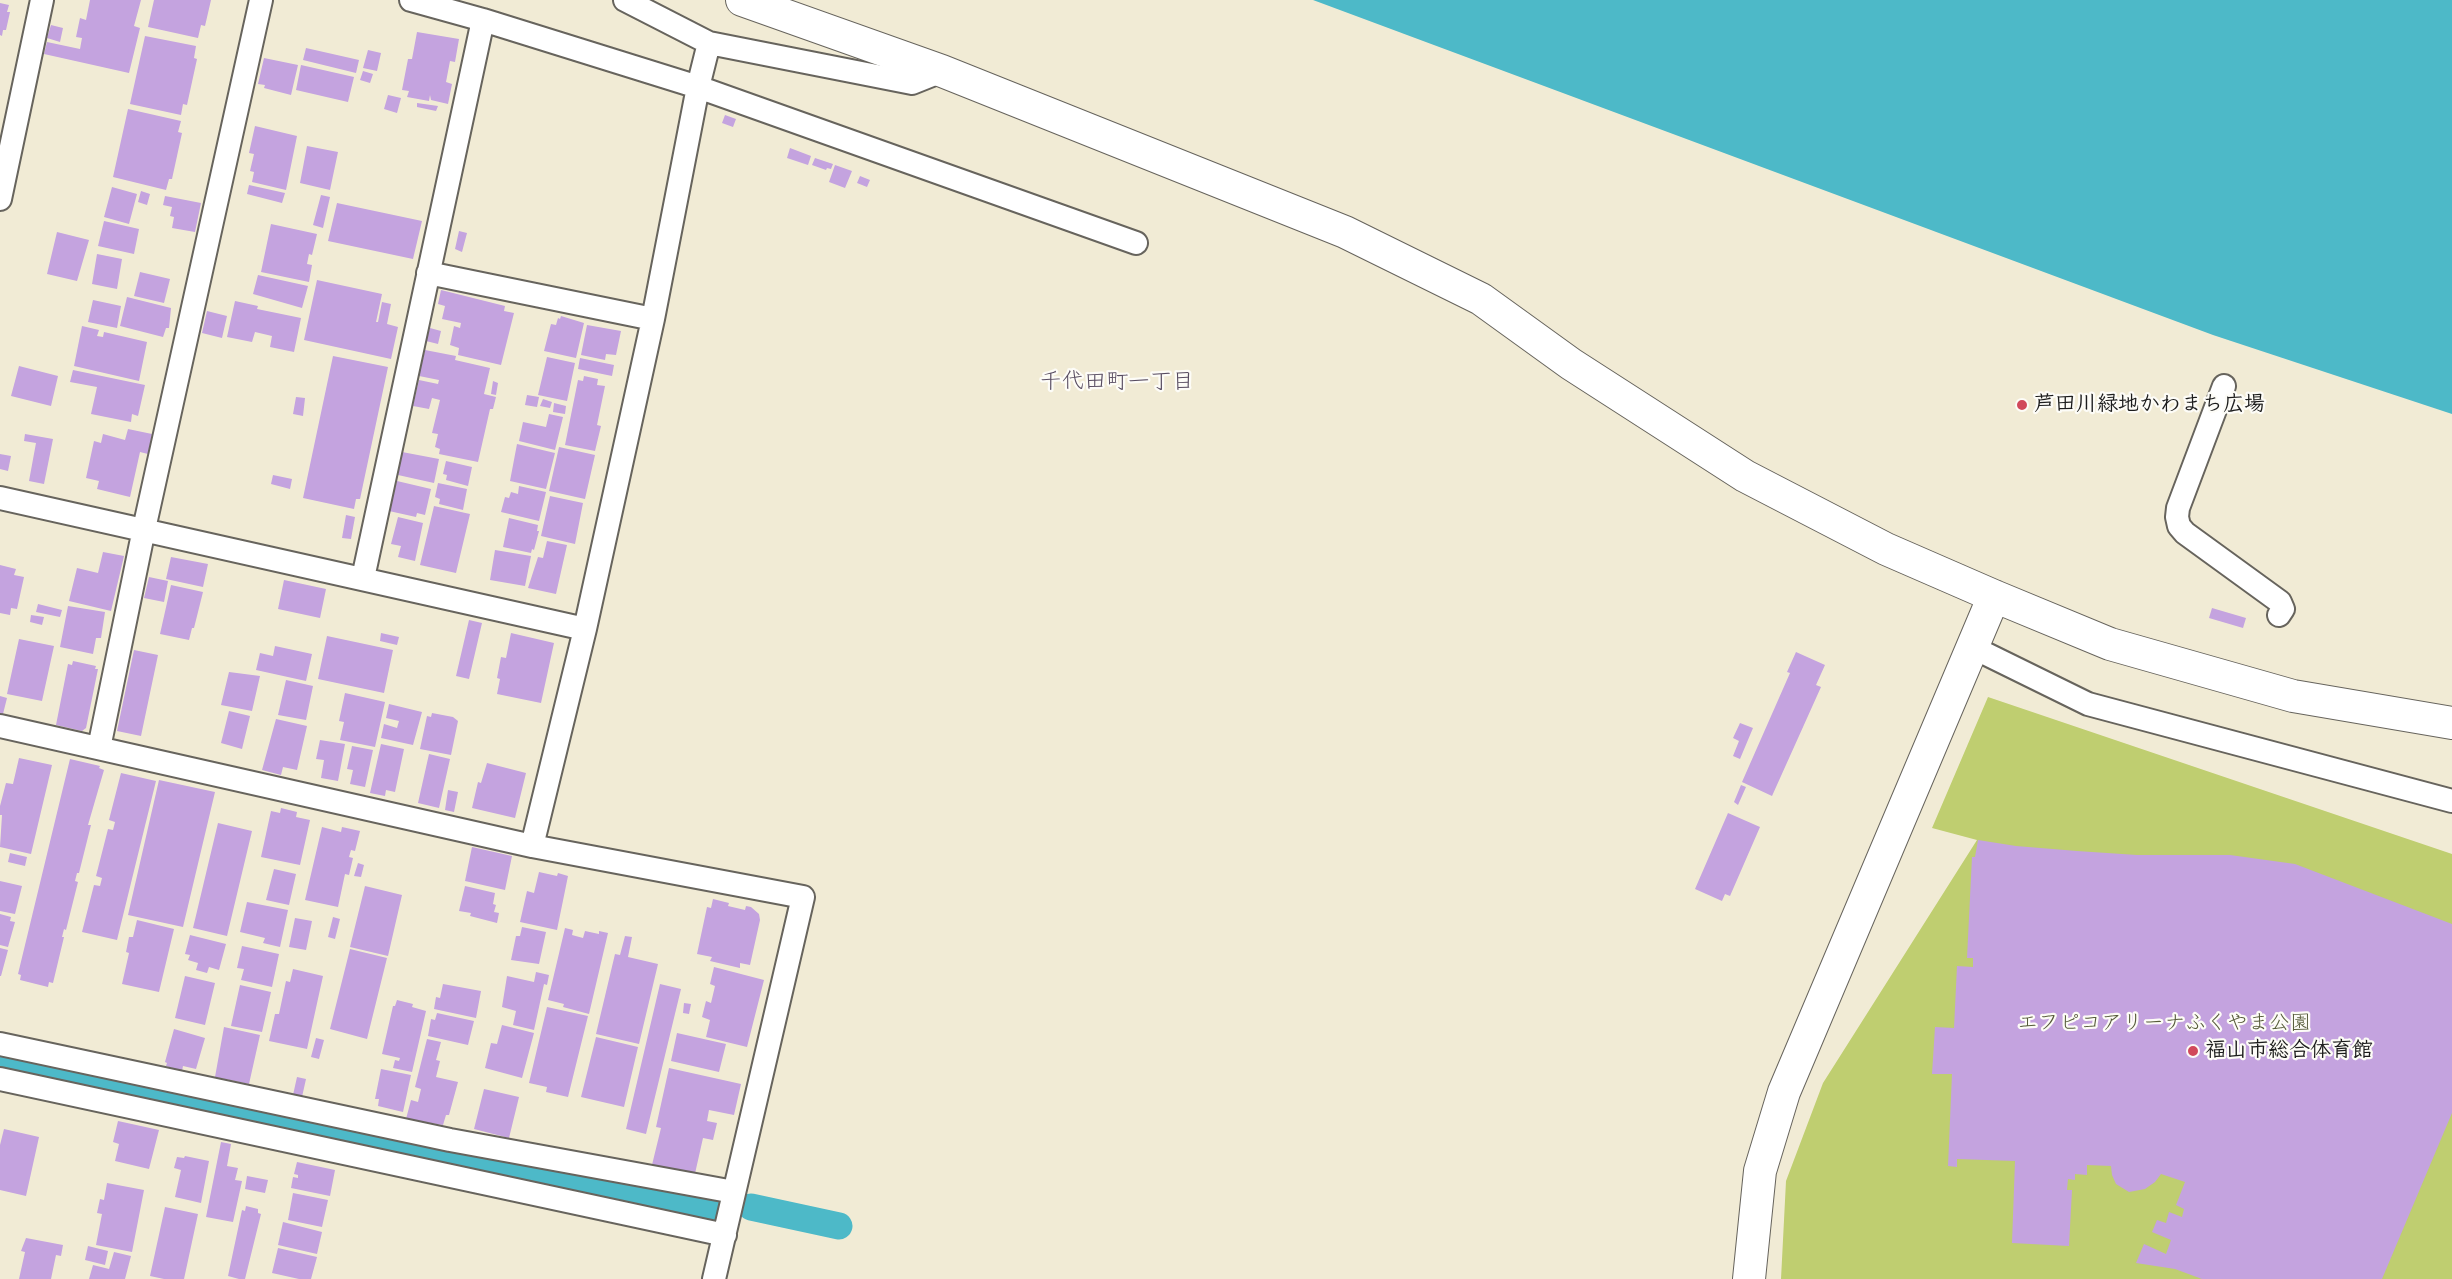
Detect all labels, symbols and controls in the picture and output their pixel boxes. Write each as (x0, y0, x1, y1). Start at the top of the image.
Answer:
district label: 千代田町一丁目 (1040, 369, 1194, 395)
place label: 芦田川緑地かわまち広場 (2034, 392, 2265, 418)
marker: 芦田川緑地かわまち広場 (2015, 398, 2029, 412)
park label: エフピコアリーナふくやま公園 (2017, 1011, 2311, 1037)
place label: 福山市総合体育館 (2205, 1038, 2373, 1064)
marker: 福山市総合体育館 (2186, 1044, 2200, 1058)

